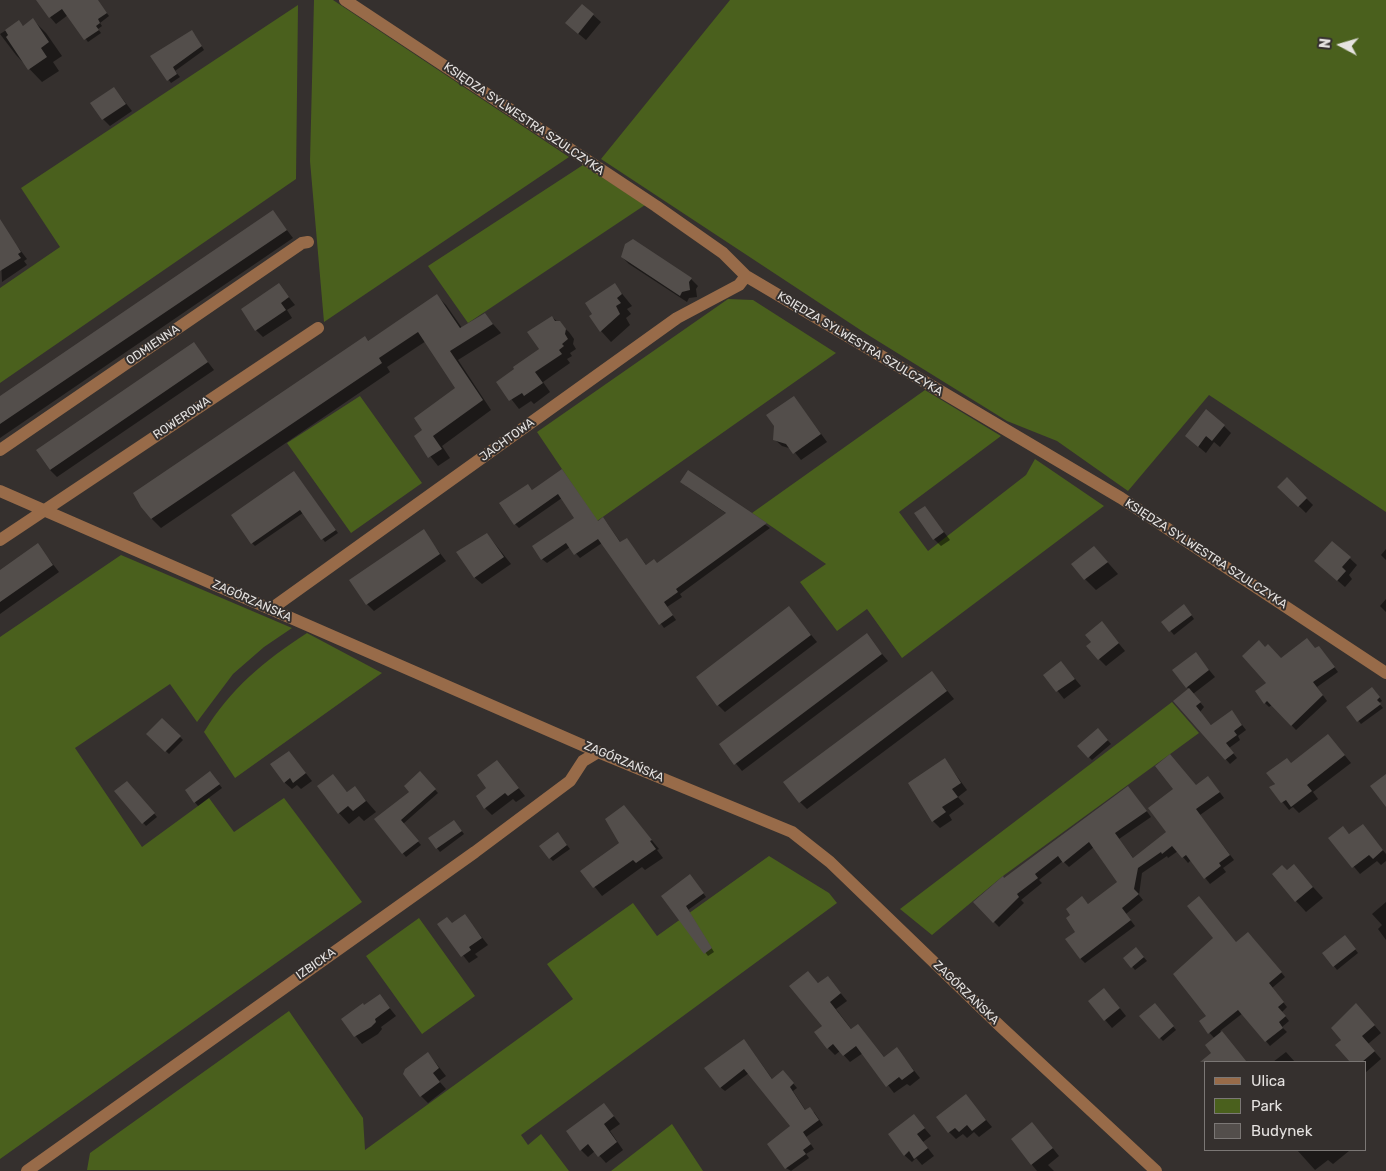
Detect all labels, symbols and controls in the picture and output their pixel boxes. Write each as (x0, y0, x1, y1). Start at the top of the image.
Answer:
north arrow (1316, 20, 1366, 70)
text: N (1317, 37, 1335, 49)
street label: KSIĘDZA SYLWESTRA SZULCZYKA (441, 60, 607, 178)
street label: KSIĘDZA SYLWESTRA SZULCZYKA (775, 289, 945, 399)
street label: ODMIENNA (124, 322, 182, 368)
street label: ROWEROWA (151, 394, 213, 442)
street label: JACHTOWA (477, 415, 537, 465)
street label: KSIĘDZA SYLWESTRA SZULCZYKA (1122, 496, 1290, 612)
street label: ZAGÓRZAŃSKA (210, 577, 294, 625)
street label: ZAGÓRZAŃSKA (582, 739, 666, 785)
street label: IZBICKA (293, 945, 339, 983)
street label: ZAGÓRZAŃSKA (930, 958, 1002, 1028)
legend (1204, 1061, 1366, 1151)
text: Ulica (1251, 1072, 1285, 1090)
text: Park (1251, 1097, 1282, 1115)
text: Budynek (1251, 1122, 1313, 1140)

